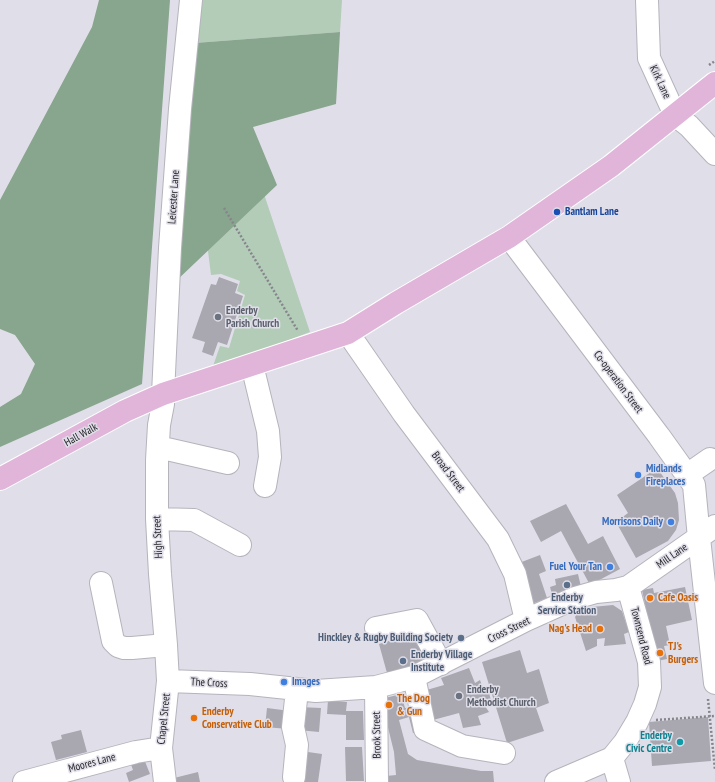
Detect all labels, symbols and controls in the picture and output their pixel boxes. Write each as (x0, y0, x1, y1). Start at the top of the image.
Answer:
street label: Kirk Lane (646, 63, 674, 101)
street label: Leicester Lane (166, 170, 182, 224)
place label: Bantlam Lane (565, 205, 619, 219)
marker: Bantlam Lane (552, 207, 562, 217)
place label: Enderby Parish Church (226, 304, 279, 330)
marker: Enderby Parish Church (213, 312, 223, 322)
street label: Co-operation Street (590, 348, 646, 416)
street label: Hall Walk (62, 421, 100, 449)
street label: Broad Street (429, 449, 467, 495)
place label: Midlands Fireplaces (646, 462, 685, 488)
marker: Midlands Fireplaces (633, 470, 643, 480)
street label: High Street (150, 515, 166, 559)
place label: Morrisons Daily (602, 515, 663, 529)
marker: Morrisons Daily (666, 517, 676, 527)
street label: Mill Lane (654, 541, 690, 571)
place label: Fuel Your Tan (549, 560, 602, 574)
marker: Fuel Your Tan (605, 562, 615, 572)
marker: Enderby Service Station (562, 580, 572, 590)
place label: Enderby Service Station (538, 591, 596, 617)
place label: Cafe Oasis (658, 591, 698, 605)
marker: Cafe Oasis (645, 593, 655, 603)
street label: Townsend Road (627, 606, 655, 666)
street label: Cross Street (486, 614, 532, 646)
place label: Nag's Head (549, 622, 592, 636)
marker: Nag's Head (595, 624, 605, 634)
place label: Hinckley & Rugby Building Society (318, 631, 453, 645)
marker: Hinckley & Rugby Building Society (456, 633, 466, 643)
place label: TJ's Burgers (668, 640, 698, 666)
place label: Enderby Village Institute (411, 648, 472, 674)
marker: TJ's Burgers (655, 648, 665, 658)
marker: Enderby Village Institute (398, 656, 408, 666)
street label: The Cross (190, 675, 228, 691)
place label: Images (292, 675, 320, 689)
marker: Images (279, 677, 289, 687)
place label: Enderby Methodist Church (467, 683, 536, 709)
marker: Enderby Methodist Church (454, 691, 464, 701)
place label: The Dog & Gun (397, 692, 430, 718)
street label: Chapel Street (155, 693, 173, 745)
marker: The Dog & Gun (384, 700, 394, 710)
place label: Enderby Conservative Club (202, 705, 272, 731)
street label: Brook Street (370, 711, 384, 759)
marker: Enderby Conservative Club (189, 713, 199, 723)
place label: Enderby Civic Centre (626, 729, 672, 755)
marker: Enderby Civic Centre (675, 737, 685, 747)
street label: Moores Lane (67, 750, 117, 776)

